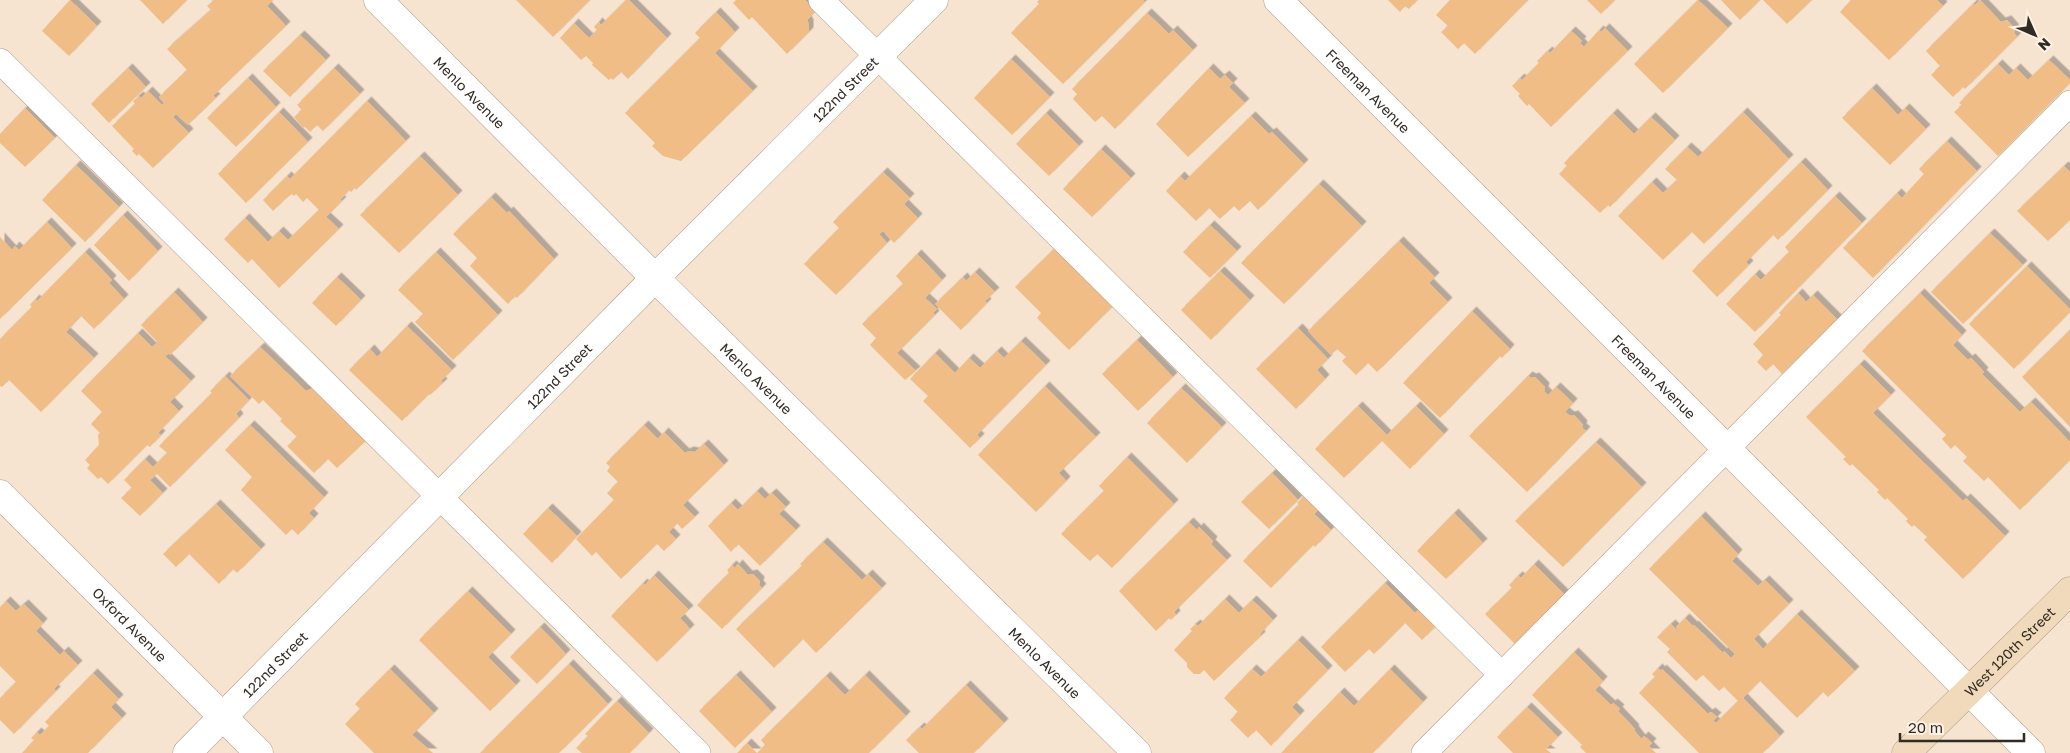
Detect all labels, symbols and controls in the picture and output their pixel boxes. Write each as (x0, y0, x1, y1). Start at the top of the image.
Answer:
north arrow (2010, 10, 2060, 60)
text: N (2035, 35, 2054, 54)
street label: Freeman Avenue (1323, 45, 1414, 136)
street label: Menlo Avenue (430, 53, 509, 132)
street label: 122nd Street (809, 53, 881, 125)
street label: Freeman Avenue (1609, 331, 1700, 422)
street label: 122nd Street (523, 339, 595, 412)
street label: Menlo Avenue (717, 339, 796, 417)
street label: Oxford Avenue (89, 583, 171, 665)
street label: West 120th Street (1960, 603, 2058, 699)
street label: Menlo Avenue (1005, 623, 1085, 702)
street label: 122nd Street (239, 628, 311, 700)
scale bar (1900, 710, 2024, 742)
text: 20 m (1908, 718, 1943, 736)

